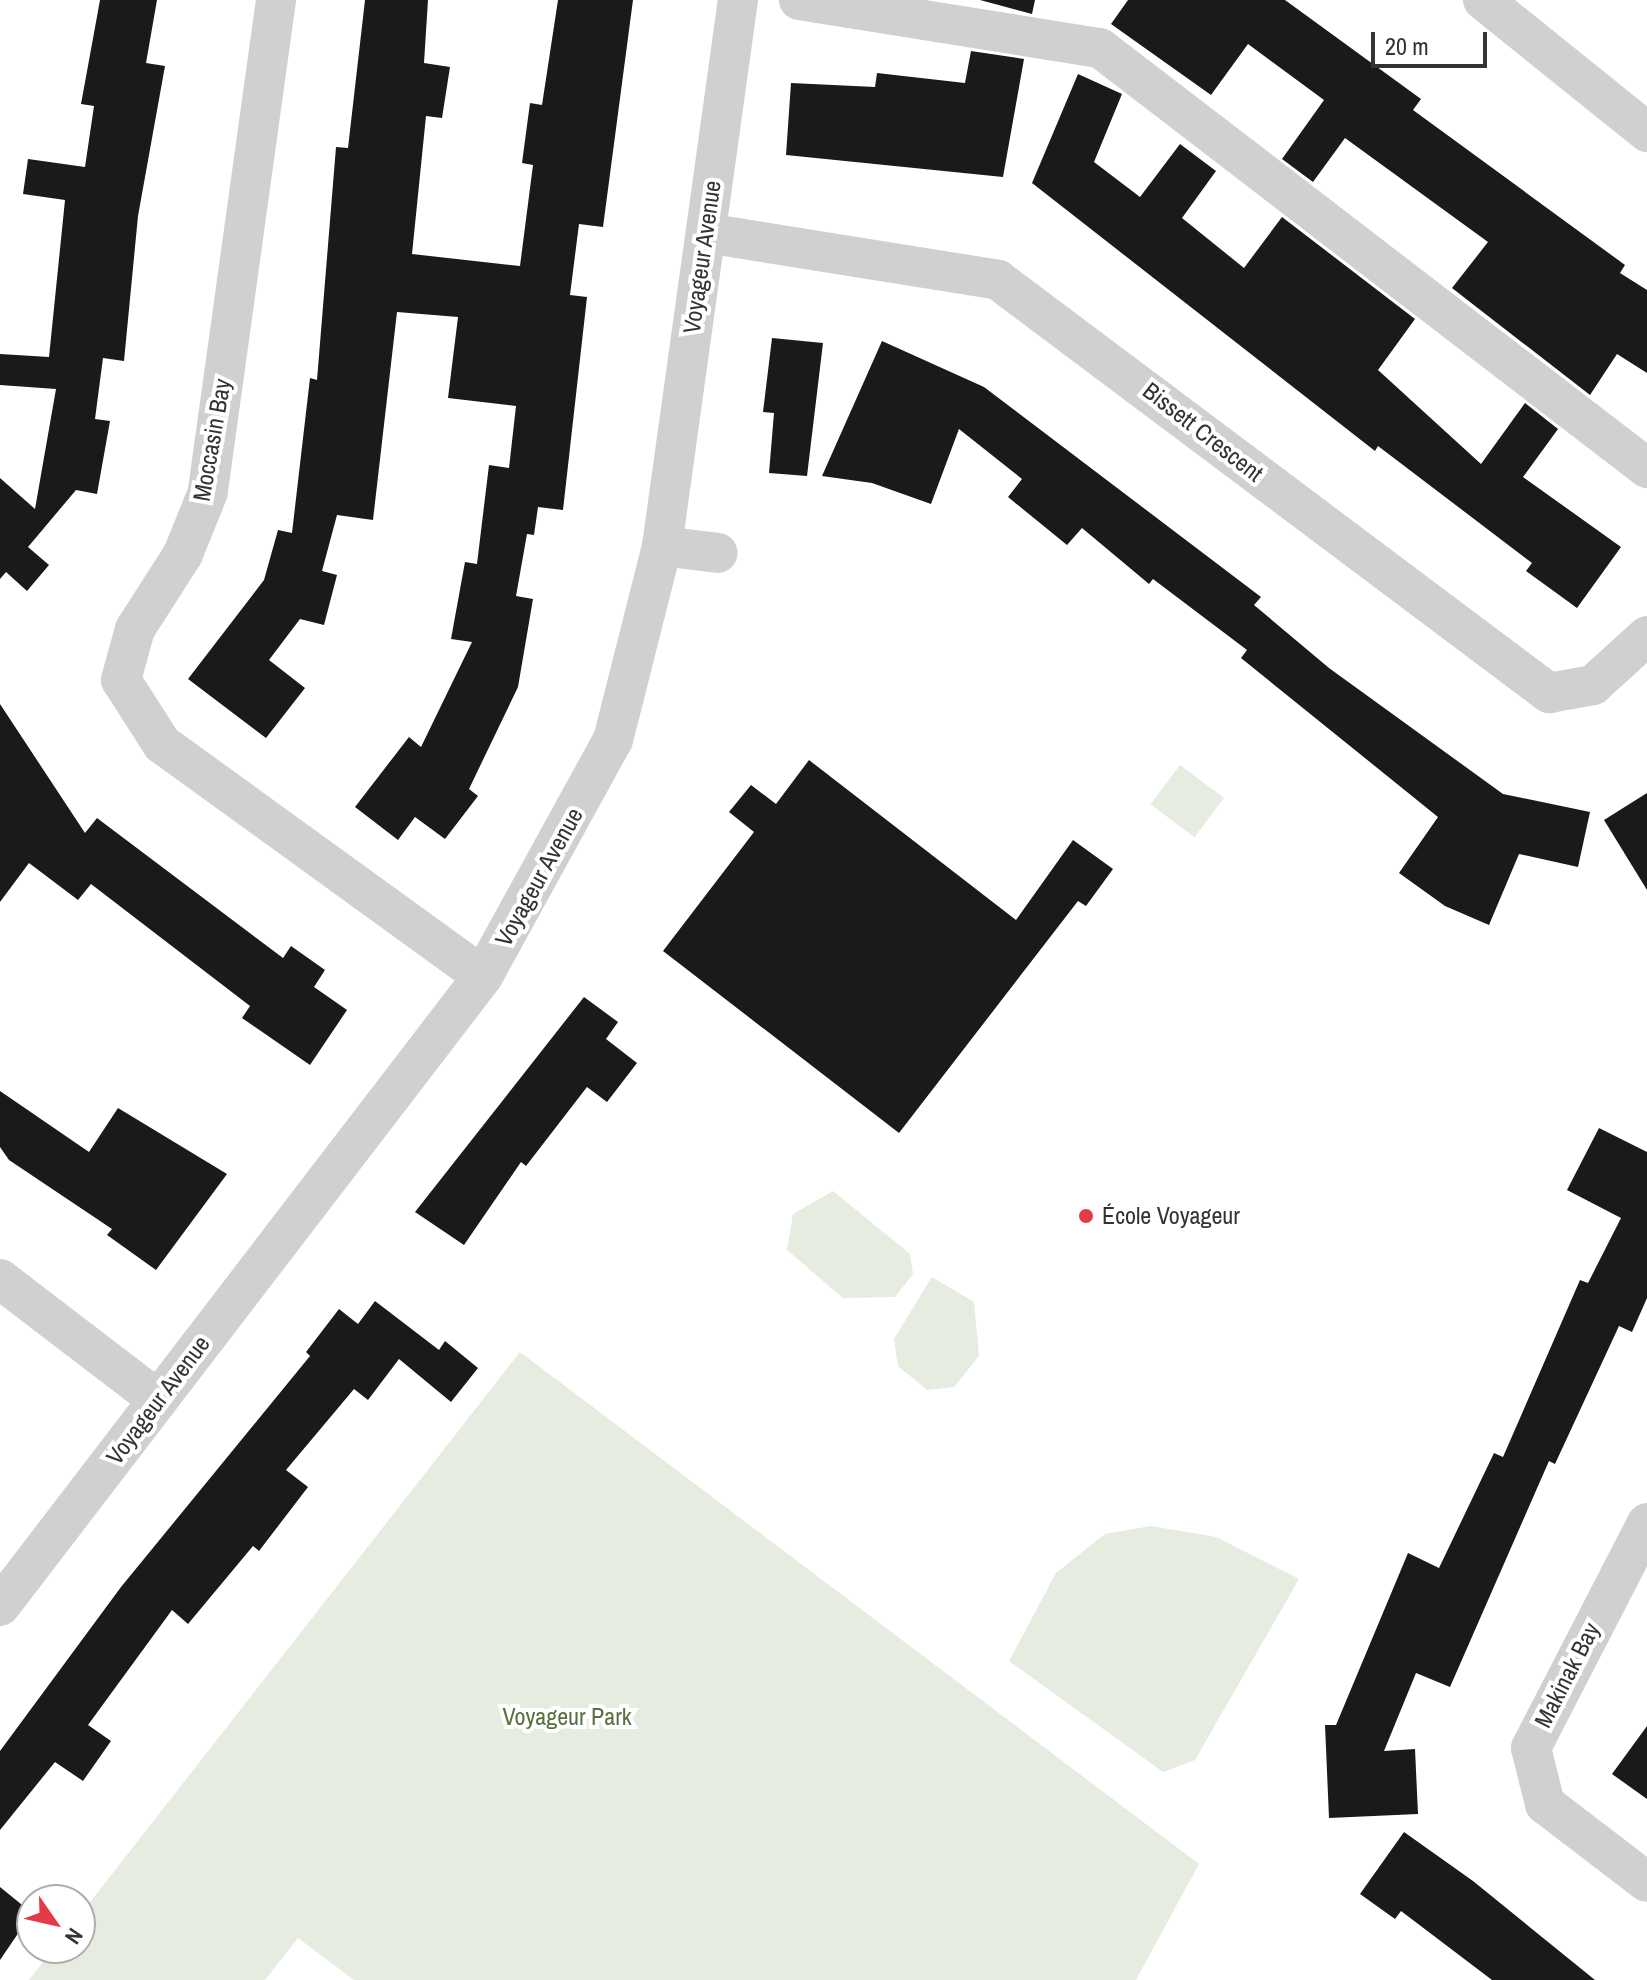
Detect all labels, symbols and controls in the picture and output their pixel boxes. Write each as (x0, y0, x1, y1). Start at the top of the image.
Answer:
scale bar (1375, 16, 1491, 66)
text: 20 m (1385, 30, 1429, 62)
street label: Voyageur Avenue (677, 178, 727, 336)
street label: Bissett Crescent (1137, 376, 1269, 488)
street label: Moccasin Bay (187, 377, 237, 503)
street label: Voyageur Avenue (489, 802, 589, 952)
place label: École Voyageur (1102, 1202, 1240, 1230)
marker: École Voyageur (1077, 1207, 1095, 1225)
street label: Voyageur Avenue (100, 1329, 216, 1471)
street label: Makinak Bay (1528, 1618, 1606, 1732)
park label: Voyageur Park (502, 1703, 632, 1731)
north arrow (16, 1884, 96, 1964)
text: N (58, 1923, 90, 1950)

